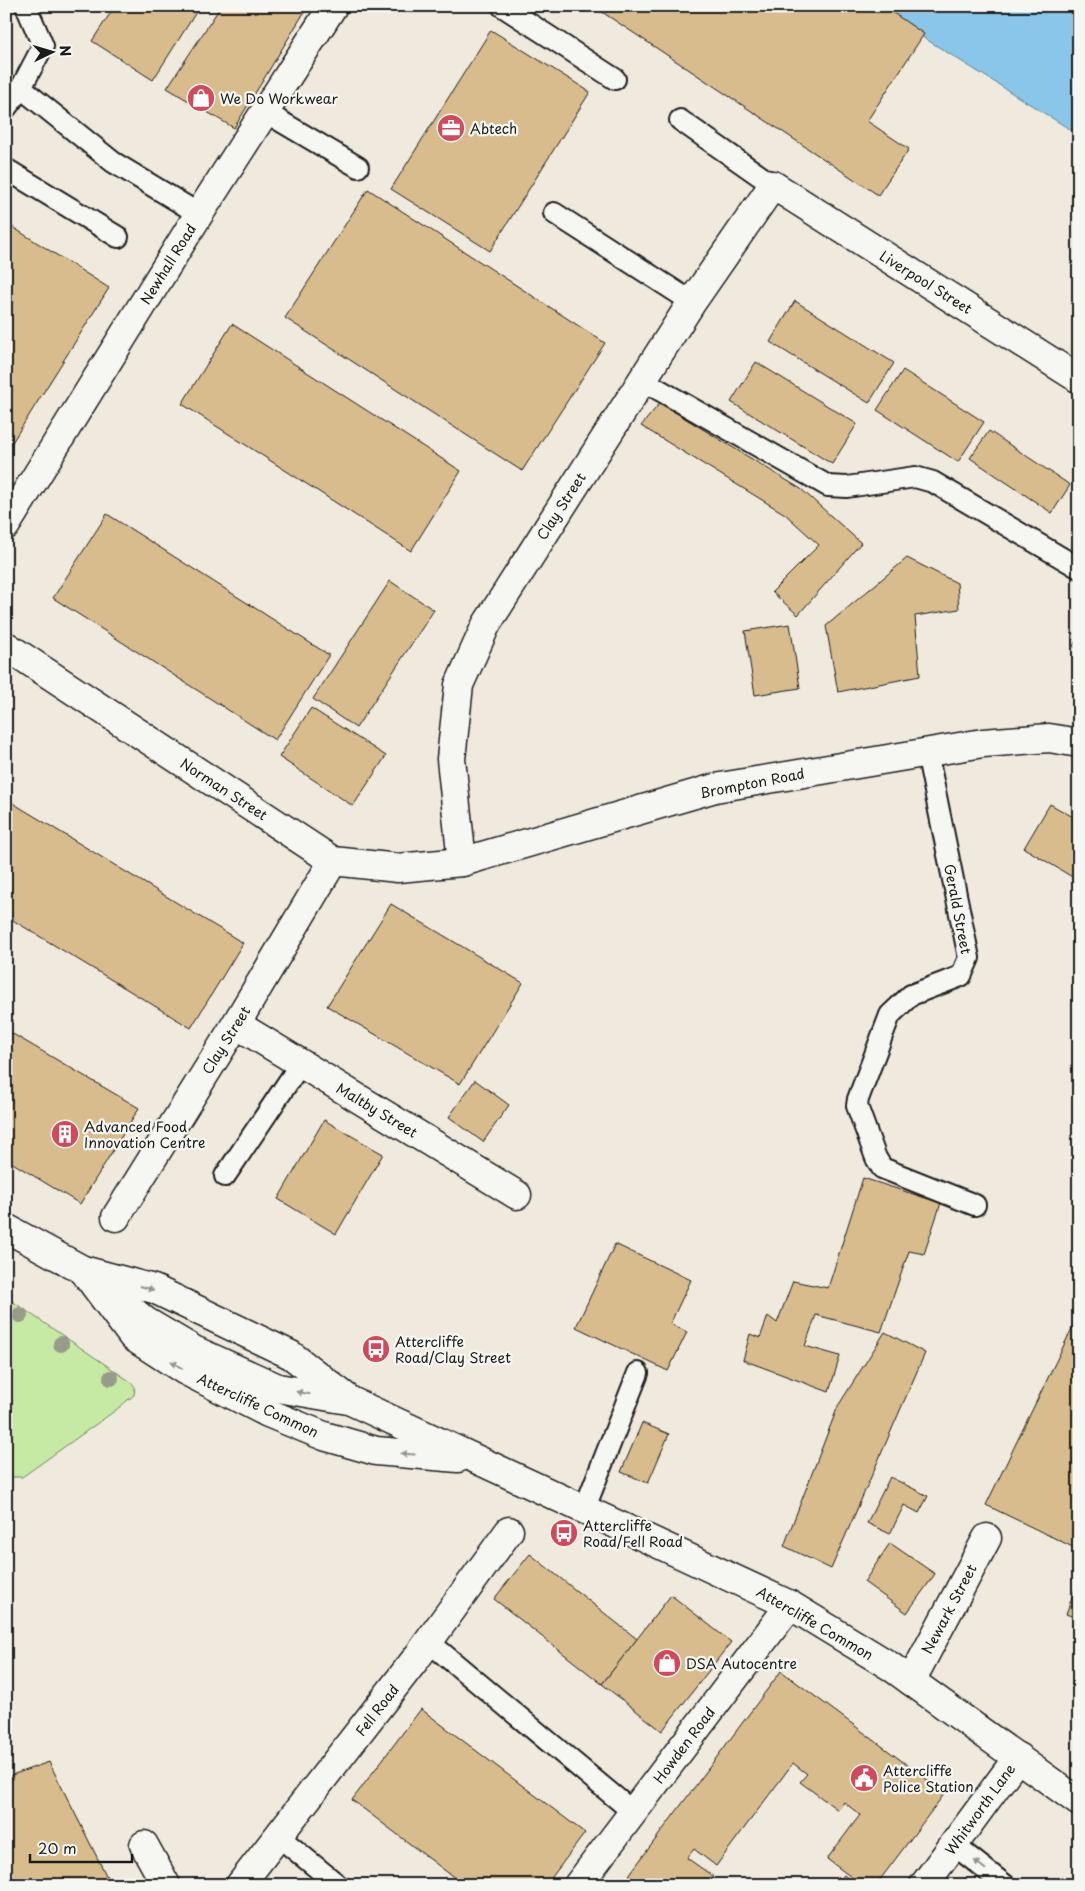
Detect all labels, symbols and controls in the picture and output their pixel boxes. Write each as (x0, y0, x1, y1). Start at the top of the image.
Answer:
north arrow (28, 28, 78, 78)
text: N (55, 44, 76, 57)
shop icon: We Do Workwear (186, 83, 216, 113)
place label: We Do Workwear (220, 88, 338, 109)
office icon: Abtech (436, 113, 466, 143)
place label: Abtech (470, 118, 517, 139)
street label: Newhall Road (135, 220, 201, 308)
street label: Liverpool Street (876, 245, 977, 319)
street label: Clay Street (531, 468, 591, 544)
street label: Norman Street (176, 753, 272, 825)
street label: Brompton Road (698, 763, 806, 803)
street label: Gerald Street (939, 862, 977, 956)
street label: Clay Street (197, 1002, 255, 1078)
street label: Maltby Street (332, 1077, 422, 1143)
place label: Advanced Food Innovation Centre (84, 1116, 205, 1153)
building icon: Advanced Food Innovation Centre (50, 1119, 80, 1149)
one-way arrow (140, 1284, 155, 1292)
place label: Attercliffe Road/Clay Street (395, 1331, 511, 1368)
bus stop icon: Attercliffe Road/Clay Street (361, 1334, 391, 1364)
one-way arrow (170, 1361, 183, 1370)
street label: Attercliffe Common (194, 1368, 322, 1442)
one-way arrow (295, 1388, 311, 1396)
one-way arrow (400, 1449, 416, 1457)
place label: Attercliffe Road/Fell Road (583, 1515, 683, 1552)
bus stop icon: Attercliffe Road/Fell Road (549, 1518, 579, 1548)
street label: Newark Street (916, 1560, 982, 1658)
street label: Attercliffe Common (753, 1581, 877, 1665)
shop icon: DSA Autocentre (652, 1648, 682, 1678)
place label: DSA Autocentre (686, 1653, 797, 1674)
street label: Fell Road (350, 1680, 404, 1740)
street label: Howden Road (648, 1702, 720, 1788)
street label: Whitworth Lane (940, 1759, 1020, 1859)
place label: Attercliffe Police Station (883, 1760, 974, 1797)
public building icon: Attercliffe Police Station (849, 1763, 879, 1793)
scale bar (30, 1831, 132, 1863)
text: 20 m (38, 1836, 77, 1859)
one-way arrow (974, 1859, 987, 1870)

